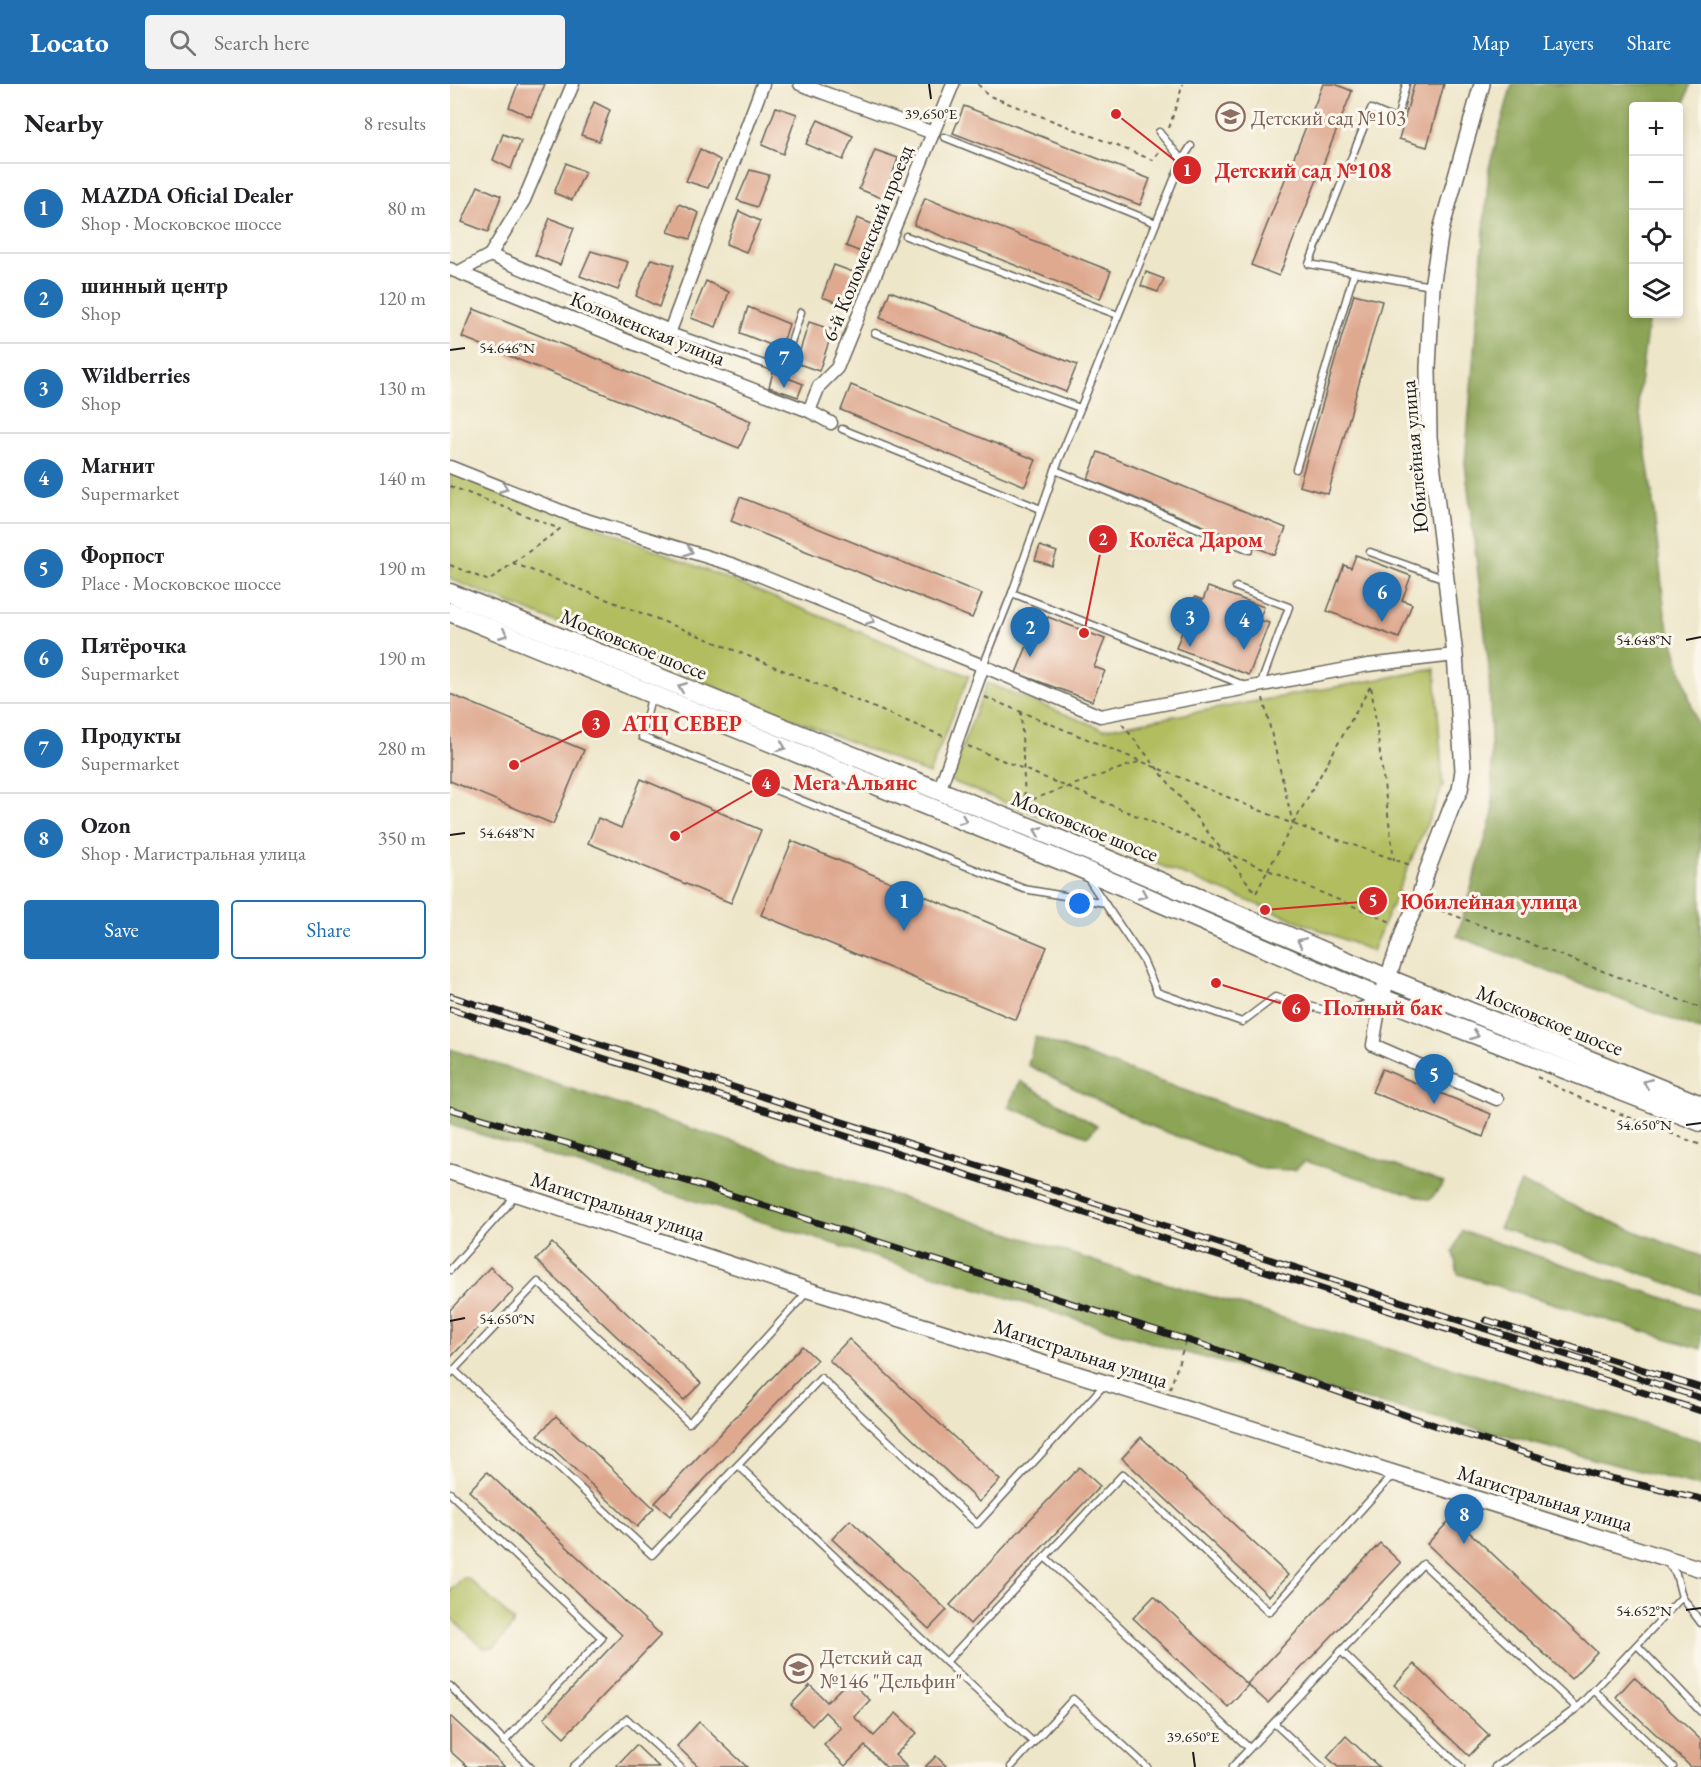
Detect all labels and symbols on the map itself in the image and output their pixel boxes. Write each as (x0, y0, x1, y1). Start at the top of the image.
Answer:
school or university icon: Детский сад №103 (1214, 101, 1246, 133)
text: 39.650°E (905, 104, 958, 123)
place label: Детский сад №103 (1251, 104, 1406, 131)
street label: 6-й Коломенский проезд (815, 141, 919, 345)
callout: Детский сад №108 (1172, 150, 1403, 190)
text: Детский сад №108 (1215, 156, 1391, 185)
text: 1 (1182, 158, 1192, 181)
street label: Коломенская улица (567, 285, 730, 372)
text: 54.646°N (479, 338, 535, 357)
pin: 7 (764, 338, 804, 388)
street label: Юбилейная улица (1394, 379, 1434, 535)
one-way arrow (498, 481, 509, 493)
callout: Колёса Даром (1088, 519, 1275, 559)
text: Колёса Даром (1129, 525, 1263, 554)
text: 2 (1098, 527, 1108, 550)
one-way arrow (683, 544, 694, 556)
pin: 6 (1362, 572, 1402, 622)
pin: 3 (1170, 598, 1210, 647)
pin: 4 (1224, 600, 1264, 650)
street label: Московское шоссе (557, 602, 711, 686)
pin: 2 (1010, 608, 1050, 657)
one-way arrow (865, 613, 876, 626)
one-way arrow (498, 627, 509, 639)
text: 54.648°N (1616, 630, 1672, 649)
one-way arrow (678, 682, 689, 694)
callout: АТЦ СЕВЕР (581, 704, 754, 744)
text: АТЦ СЕВЕР (621, 709, 742, 738)
text: 3 (591, 712, 601, 735)
one-way arrow (776, 740, 787, 752)
callout: Мега Альянс (751, 763, 929, 803)
text: Мега Альянс (793, 768, 917, 797)
text: 4 (761, 771, 771, 794)
street label: Московское шоссе (1008, 784, 1162, 868)
one-way arrow (956, 813, 967, 825)
text: 54.648°N (479, 823, 535, 842)
one-way arrow (1034, 826, 1045, 838)
callout: Юбилейная улица (1358, 881, 1590, 921)
pin: 1 (884, 882, 924, 931)
text: Юбилейная улица (1400, 887, 1578, 916)
one-way arrow (1137, 888, 1148, 900)
your location (1065, 889, 1094, 918)
text: 5 (1368, 889, 1378, 912)
one-way arrow (1296, 937, 1307, 949)
street label: Московское шоссе (1473, 978, 1627, 1062)
callout: Полный бак (1281, 988, 1455, 1028)
text: Полный бак (1323, 993, 1444, 1022)
text: 6 (1291, 996, 1301, 1019)
one-way arrow (1469, 1027, 1480, 1040)
pin: 5 (1414, 1054, 1454, 1104)
one-way arrow (1642, 1078, 1652, 1091)
text: 54.650°N (1616, 1115, 1672, 1134)
street label: Магистральная улица (527, 1165, 709, 1247)
text: 54.650°N (479, 1309, 535, 1328)
street label: Магистральная улица (990, 1312, 1172, 1394)
street label: Магистральная улица (1454, 1459, 1636, 1538)
pin: 8 (1444, 1494, 1484, 1544)
text: 54.652°N (1616, 1601, 1672, 1620)
place label: Детский сад №146 "Дельфин" (820, 1643, 962, 1694)
school or university icon: Детский сад №146 "Дельфин" (783, 1652, 815, 1684)
text: 39.650°E (1167, 1727, 1220, 1746)

